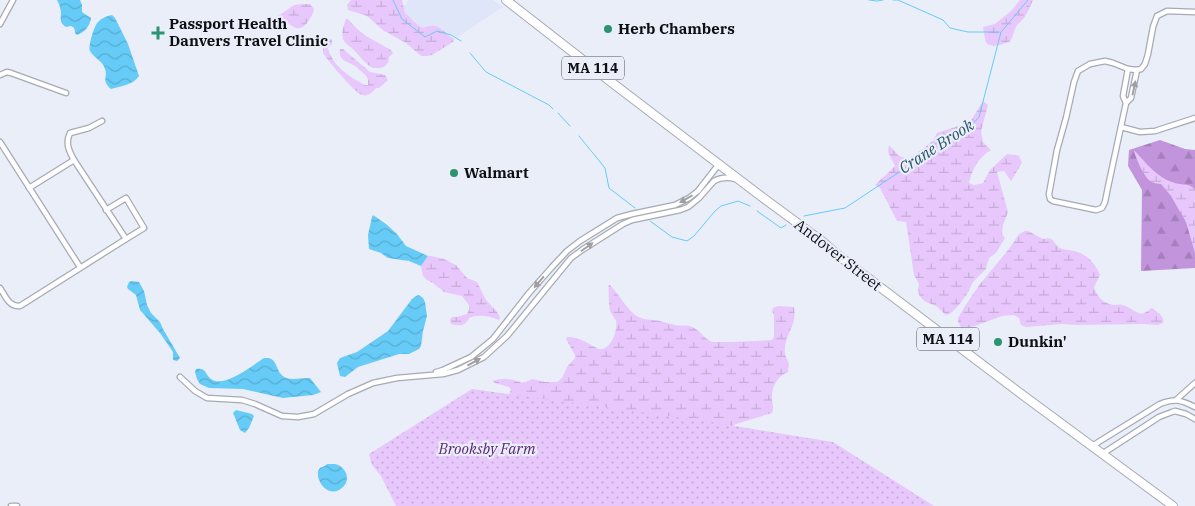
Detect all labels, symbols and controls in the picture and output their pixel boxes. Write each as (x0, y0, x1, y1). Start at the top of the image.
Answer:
place label: Passport Health Danvers Travel Clinic (169, 14, 328, 50)
place label: Herb Chambers (618, 19, 735, 38)
marker: Herb Chambers (602, 23, 614, 35)
marker: Passport Health Danvers Travel Clinic (151, 26, 165, 40)
road number: MA 114 (562, 56, 624, 80)
one-way arrow (1130, 80, 1138, 96)
water label: Crane Brook (895, 114, 978, 178)
place label: Walmart (464, 163, 529, 182)
marker: Walmart (448, 167, 460, 179)
one-way arrow (679, 195, 692, 204)
street label: Andover Street (791, 215, 886, 295)
one-way arrow (580, 242, 594, 252)
one-way arrow (534, 276, 545, 288)
road number: MA 114 (917, 328, 979, 350)
place label: Dunkin' (1008, 332, 1067, 351)
marker: Dunkin' (992, 336, 1004, 348)
one-way arrow (466, 358, 481, 366)
park label: Brooksby Farm (437, 439, 536, 458)

